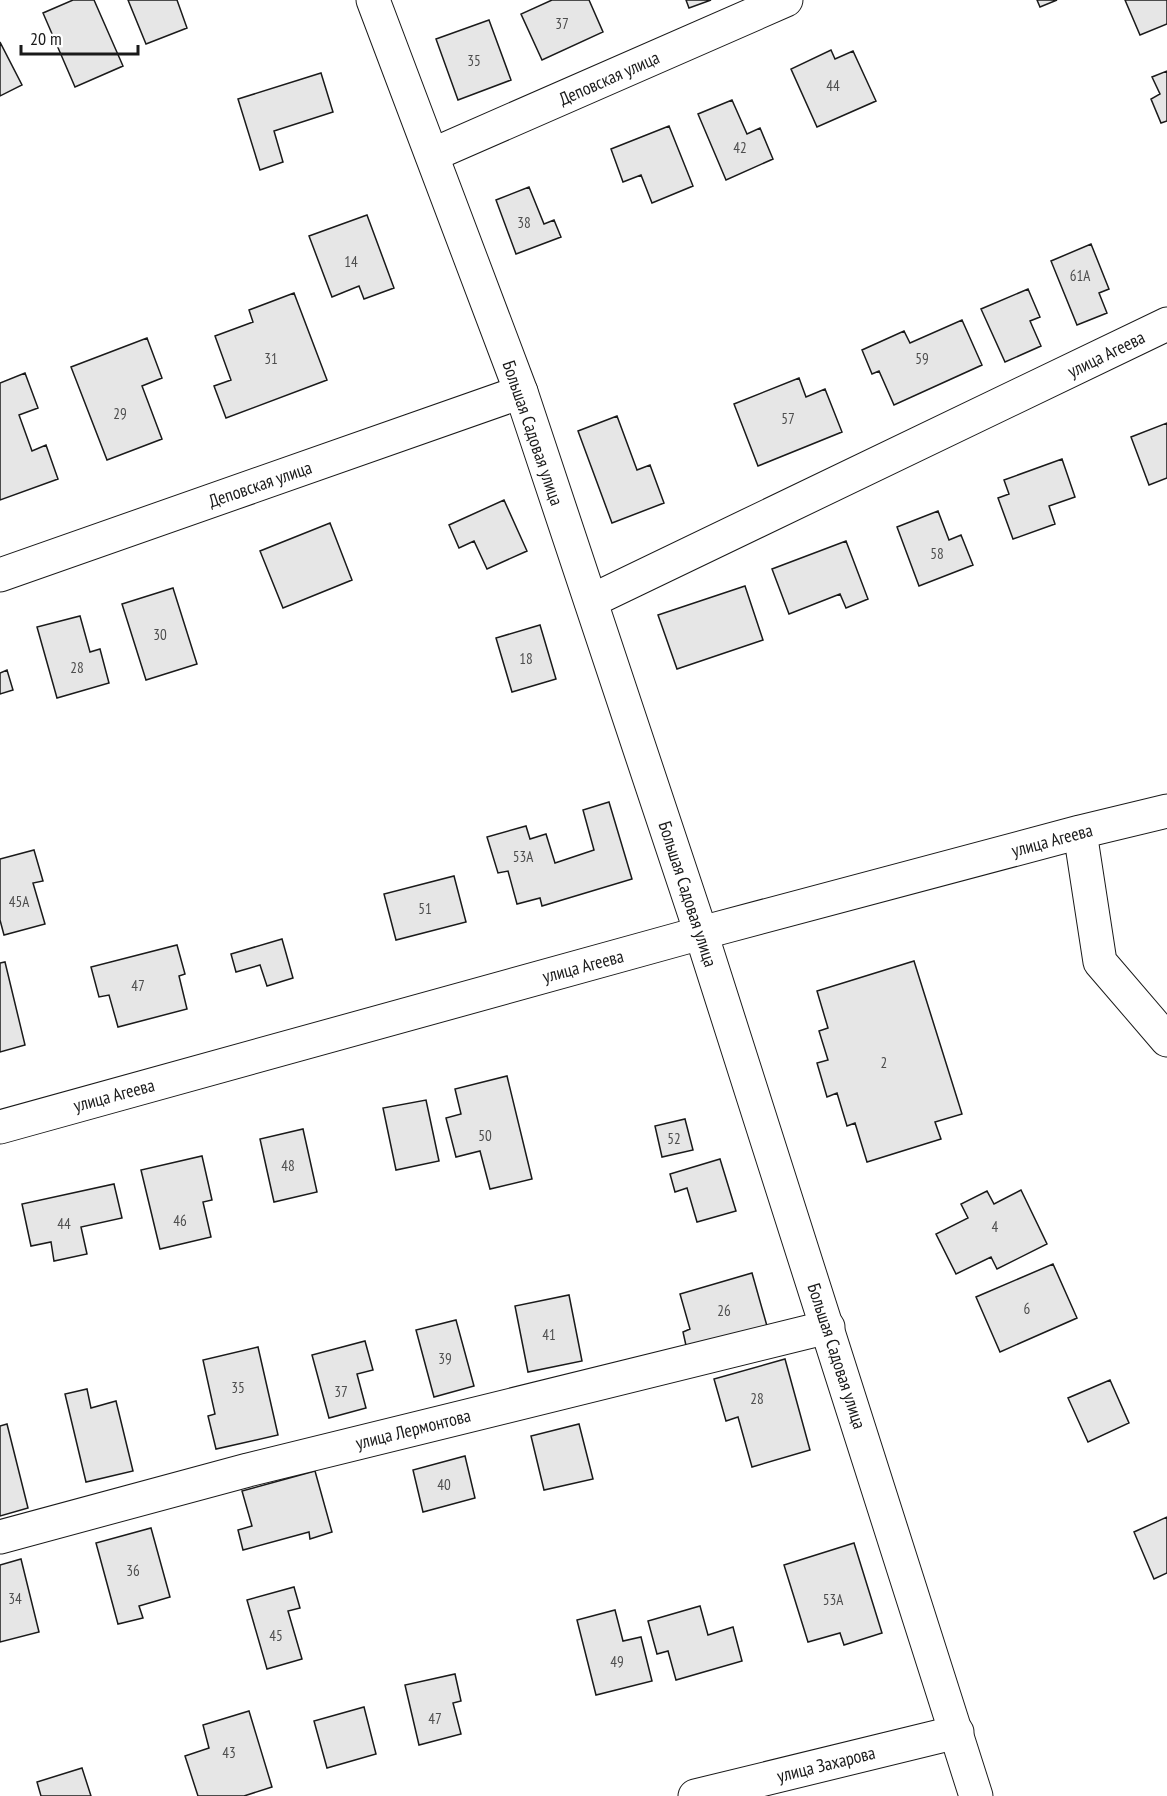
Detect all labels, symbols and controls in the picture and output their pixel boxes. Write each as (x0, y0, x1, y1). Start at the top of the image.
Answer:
house number: 37 (555, 14, 569, 33)
scale bar (21, 18, 138, 56)
text: 20 m (30, 27, 62, 50)
street label: Деповская улица (555, 46, 663, 110)
house number: 35 (467, 51, 481, 70)
house number: 44 (826, 76, 840, 95)
house number: 42 (733, 138, 747, 157)
house number: 38 (517, 213, 531, 232)
house number: 14 (344, 252, 358, 271)
house number: 61А (1070, 266, 1091, 285)
street label: улица Агеева (1064, 325, 1148, 383)
house number: 31 (264, 349, 278, 368)
house number: 59 (915, 349, 929, 368)
street label: Большая Садовая улица (497, 358, 569, 508)
house number: 29 (113, 404, 127, 423)
house number: 57 (781, 409, 795, 428)
street label: Деповская улица (205, 456, 315, 512)
house number: 58 (930, 544, 944, 563)
house number: 30 (153, 625, 167, 644)
house number: 18 (519, 649, 533, 668)
house number: 28 (70, 658, 84, 677)
street label: Большая Садовая улица (654, 818, 722, 970)
street label: улица Агеева (1009, 818, 1095, 862)
house number: 53А (513, 847, 534, 866)
house number: 45А (9, 892, 30, 911)
house number: 51 (418, 899, 432, 918)
street label: улица Агеева (540, 944, 626, 988)
house number: 47 (131, 976, 145, 995)
house number: 2 (881, 1053, 887, 1072)
street label: улица Агеева (71, 1073, 157, 1117)
house number: 50 (478, 1126, 492, 1145)
house number: 52 (667, 1129, 681, 1148)
house number: 48 (281, 1156, 295, 1175)
house number: 46 (173, 1211, 187, 1230)
house number: 44 (57, 1214, 71, 1233)
house number: 4 (992, 1217, 999, 1236)
street label: Большая Садовая улица (803, 1280, 871, 1432)
house number: 6 (1024, 1299, 1031, 1318)
house number: 26 (717, 1301, 731, 1320)
house number: 41 (542, 1325, 556, 1344)
house number: 39 (438, 1349, 452, 1368)
house number: 35 (231, 1378, 245, 1397)
house number: 37 (334, 1382, 348, 1401)
house number: 28 (750, 1389, 764, 1408)
street label: улица Лермонтова (353, 1404, 473, 1454)
house number: 40 (437, 1475, 451, 1494)
house number: 36 (126, 1561, 140, 1580)
house number: 34 (8, 1589, 22, 1608)
house number: 53А (823, 1590, 844, 1609)
house number: 45 (269, 1626, 283, 1645)
house number: 49 (610, 1652, 624, 1671)
house number: 47 (428, 1709, 442, 1728)
street label: улица Захарова (774, 1741, 878, 1787)
house number: 43 (222, 1743, 236, 1762)

